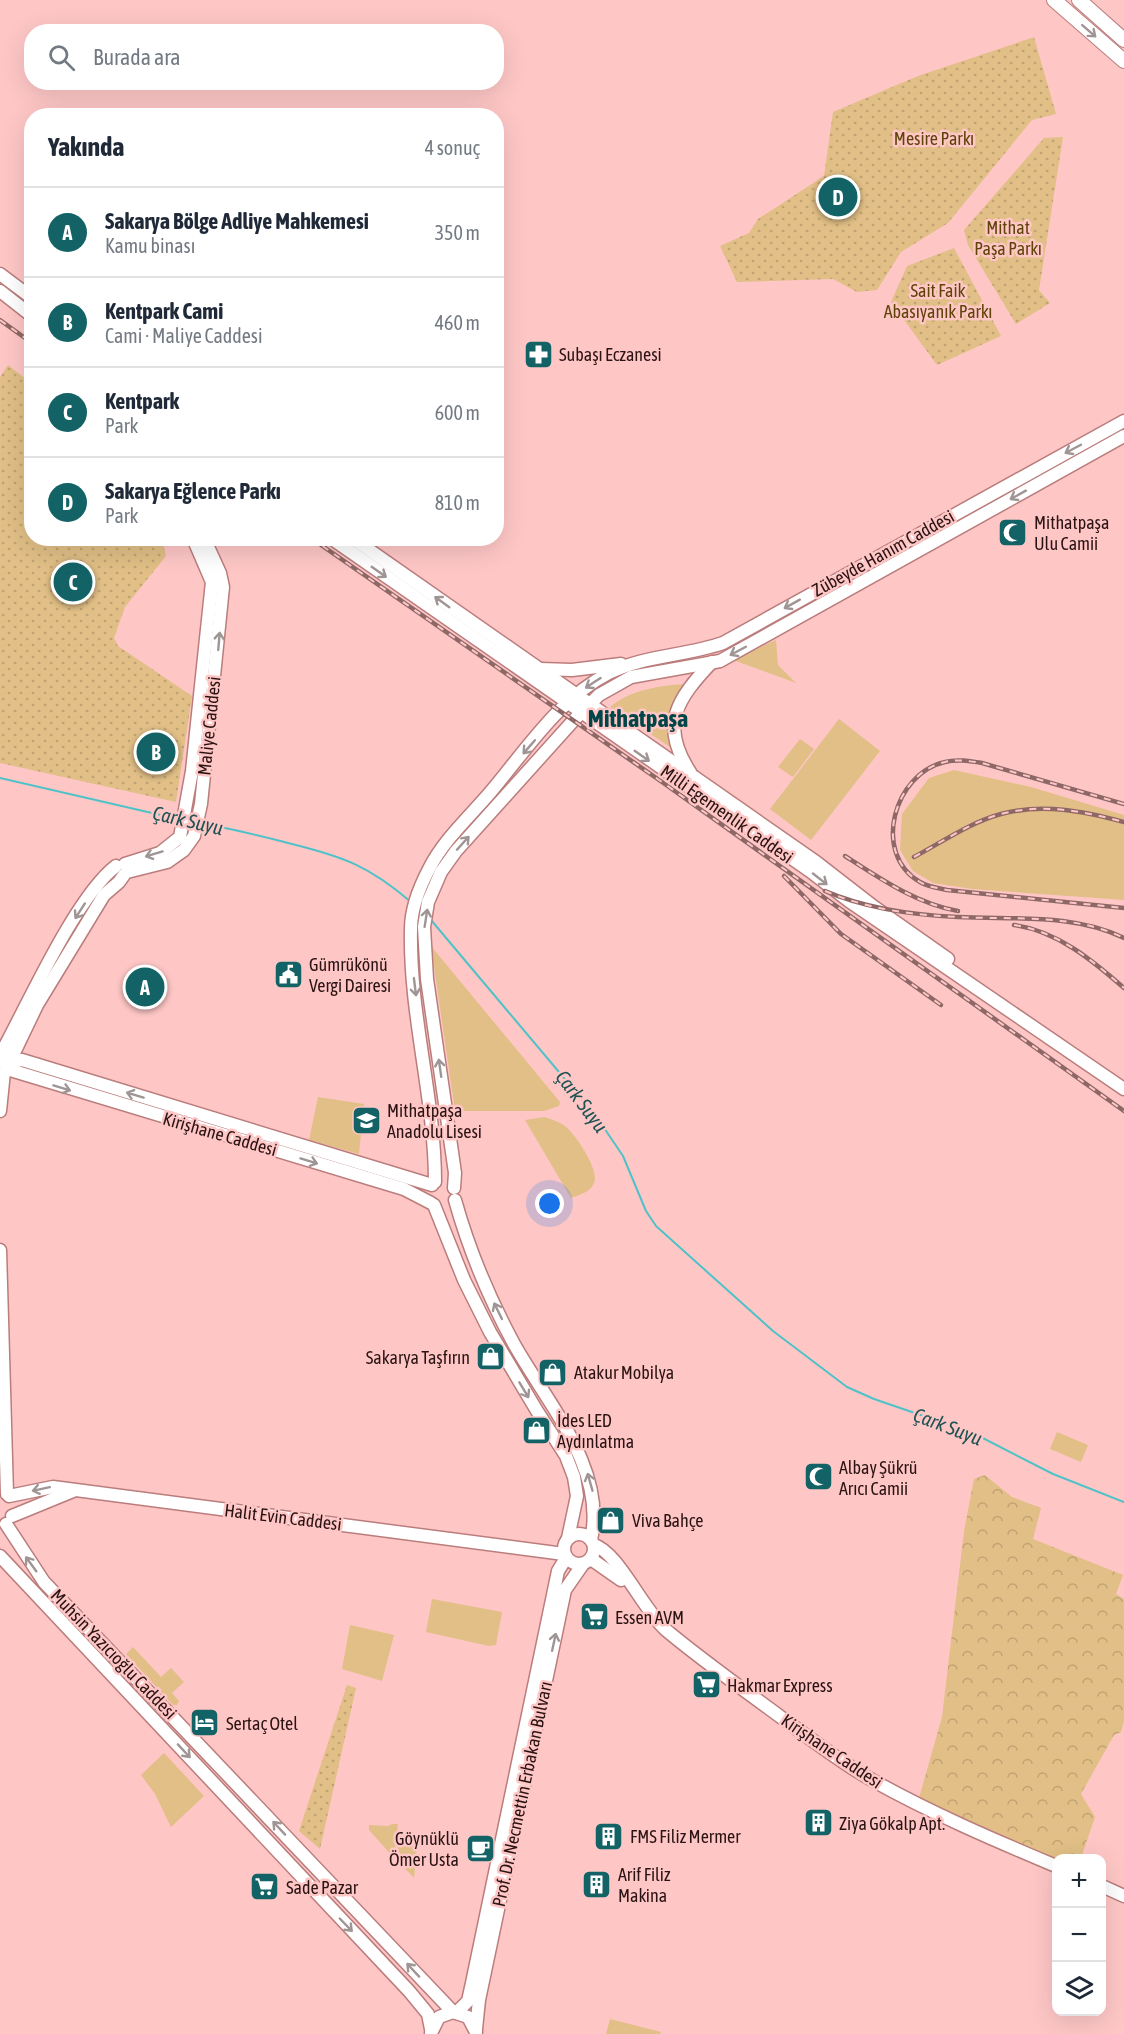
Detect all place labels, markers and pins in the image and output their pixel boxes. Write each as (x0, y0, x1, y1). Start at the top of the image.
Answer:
pin: D (818, 174, 858, 220)
pharmacy icon: Subaşı Eczanesi (522, 338, 554, 370)
place label: Subaşı Eczanesi (559, 344, 662, 365)
place label: Mithatpaşa Ulu Camii (1034, 512, 1109, 554)
mosque icon: Mithatpaşa Ulu Camii (997, 516, 1029, 548)
pin: C (54, 560, 92, 604)
pin: B (136, 730, 176, 774)
place label: Gümrükönü Vergi Dairesi (309, 954, 391, 996)
public building icon: Gümrükönü Vergi Dairesi (272, 958, 304, 990)
pin: A (126, 964, 164, 1010)
place label: Mithatpaşa Anadolu Lisesi (387, 1100, 482, 1142)
school or university icon: Mithatpaşa Anadolu Lisesi (350, 1104, 382, 1136)
shop icon: Sakarya Taşfırın (475, 1341, 507, 1373)
place label: Sakarya Taşfırın (366, 1347, 470, 1368)
shop icon: Atakur Mobilya (537, 1356, 569, 1388)
place label: Atakur Mobilya (574, 1362, 674, 1383)
place label: İdes LED Aydınlatma (557, 1410, 634, 1452)
shop icon: İdes LED Aydınlatma (520, 1414, 552, 1446)
place label: Albay Şükrü Arıcı Camii (839, 1457, 918, 1499)
mosque icon: Albay Şükrü Arıcı Camii (802, 1461, 834, 1493)
shop icon: Viva Bahçe (595, 1504, 627, 1536)
place label: Viva Bahçe (632, 1510, 704, 1531)
supermarket icon: Essen AVM (578, 1601, 610, 1633)
place label: Essen AVM (615, 1607, 684, 1628)
supermarket icon: Hakmar Express (690, 1669, 722, 1701)
place label: Hakmar Express (727, 1675, 833, 1696)
hotel icon: Sertaç Otel (189, 1707, 221, 1739)
place label: Sertaç Otel (226, 1713, 298, 1734)
building icon: Ziya Gökalp Apt. (802, 1807, 834, 1839)
place label: Ziya Gökalp Apt. (839, 1813, 945, 1834)
building icon: FMS Filiz Mermer (593, 1820, 625, 1852)
place label: FMS Filiz Mermer (630, 1826, 741, 1847)
place label: Göynüklü Ömer Usta (389, 1828, 459, 1870)
cafe icon: Göynüklü Ömer Usta (464, 1832, 496, 1864)
place label: Arif Filiz Makina (618, 1864, 671, 1906)
building icon: Arif Filiz Makina (581, 1868, 613, 1900)
supermarket icon: Sade Pazar (249, 1871, 281, 1903)
place label: Sade Pazar (286, 1877, 359, 1898)

